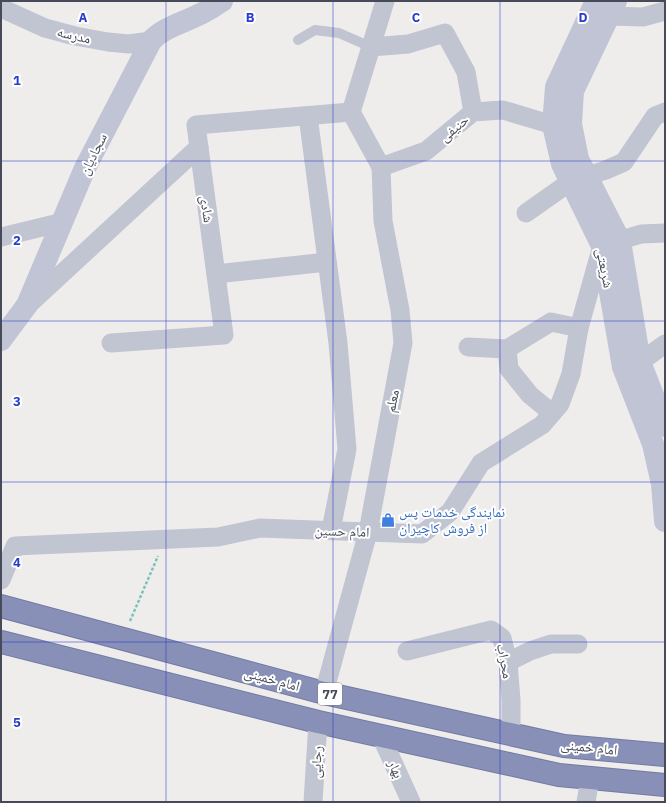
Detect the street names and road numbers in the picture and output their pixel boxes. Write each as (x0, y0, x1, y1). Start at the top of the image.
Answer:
street label: مدرسه (55, 22, 93, 48)
street label: حنیفی (436, 110, 473, 146)
street label: سجادیان (75, 130, 111, 178)
street label: شادی (196, 194, 218, 224)
street label: شریعتی (592, 247, 618, 289)
street label: معلم (381, 388, 404, 414)
street label: امام حسین (314, 521, 370, 542)
street label: محراب (493, 642, 517, 680)
street label: امام خمینی (242, 663, 302, 696)
road number: 77 (318, 683, 342, 705)
street label: امام خمینی (560, 735, 618, 760)
street label: رجایی (306, 745, 326, 779)
street label: بهار (384, 756, 408, 781)

